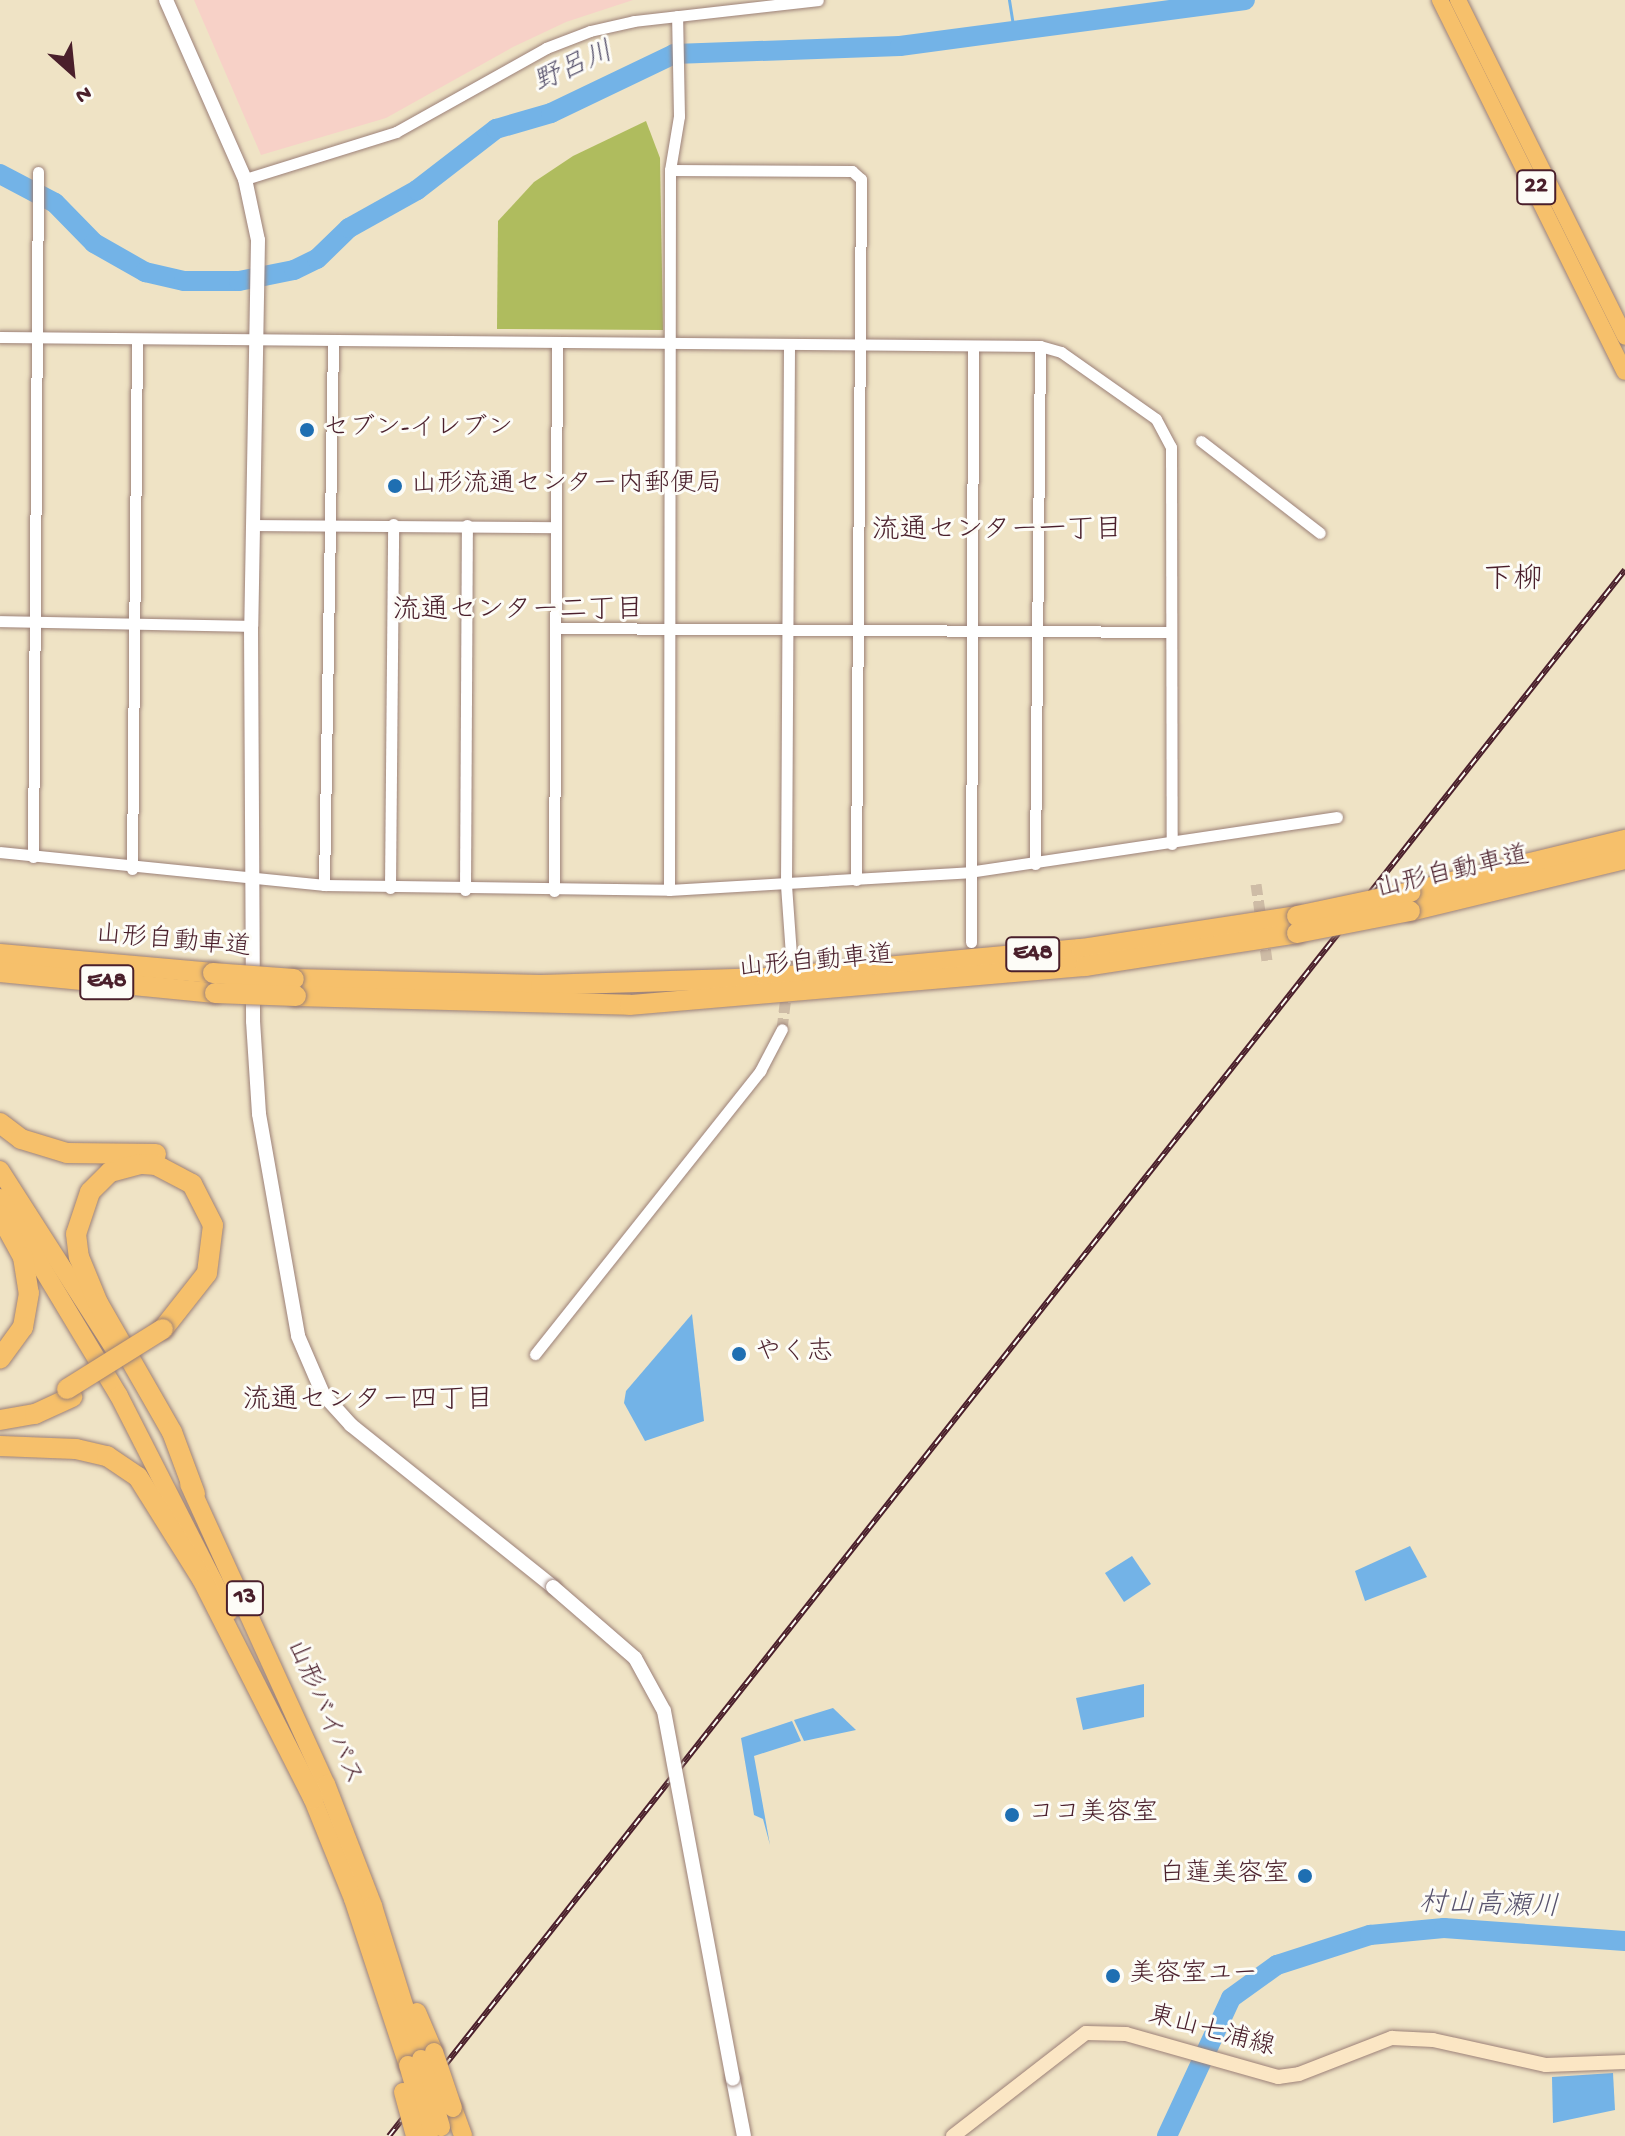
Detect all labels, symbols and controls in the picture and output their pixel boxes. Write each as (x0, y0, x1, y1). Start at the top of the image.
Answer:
north arrow (32, 32, 112, 112)
water label: 野呂川 (529, 37, 619, 101)
text: N (71, 79, 95, 108)
road number: 22 (1516, 167, 1556, 207)
place label: セブン-イレブン (323, 414, 513, 446)
marker: セブン-イレブン (298, 421, 316, 439)
place label: 山形流通センター内郵便局 (411, 470, 723, 502)
marker: 山形流通センター内郵便局 (386, 477, 404, 495)
district label: 流通センター一丁目 (871, 515, 1123, 549)
district label: 下柳 (1483, 564, 1543, 600)
district label: 流通センター二丁目 (392, 595, 644, 629)
street label: 山形自動車道 (1373, 841, 1533, 907)
street label: 山形自動車道 (94, 921, 252, 965)
road number: E48 (1005, 934, 1061, 974)
street label: 山形自動車道 (737, 942, 895, 986)
road number: E48 (79, 962, 135, 1002)
place label: やく志 (755, 1338, 833, 1370)
marker: やく志 (730, 1345, 748, 1363)
district label: 流通センター四丁目 (242, 1385, 494, 1419)
road number: 13 (225, 1578, 265, 1618)
street label: 山形バイパス (278, 1635, 368, 1791)
place label: ココ美容室 (1028, 1799, 1158, 1831)
marker: ココ美容室 (1003, 1806, 1021, 1824)
place label: 白蓮美容室 (1159, 1860, 1289, 1892)
marker: 白蓮美容室 (1296, 1867, 1314, 1885)
water label: 村山高瀬川 (1418, 1888, 1560, 1926)
place label: 美容室ユー (1129, 1960, 1258, 1992)
marker: 美容室ユー (1104, 1967, 1122, 1985)
street label: 東山七浦線 (1144, 2001, 1278, 2065)

